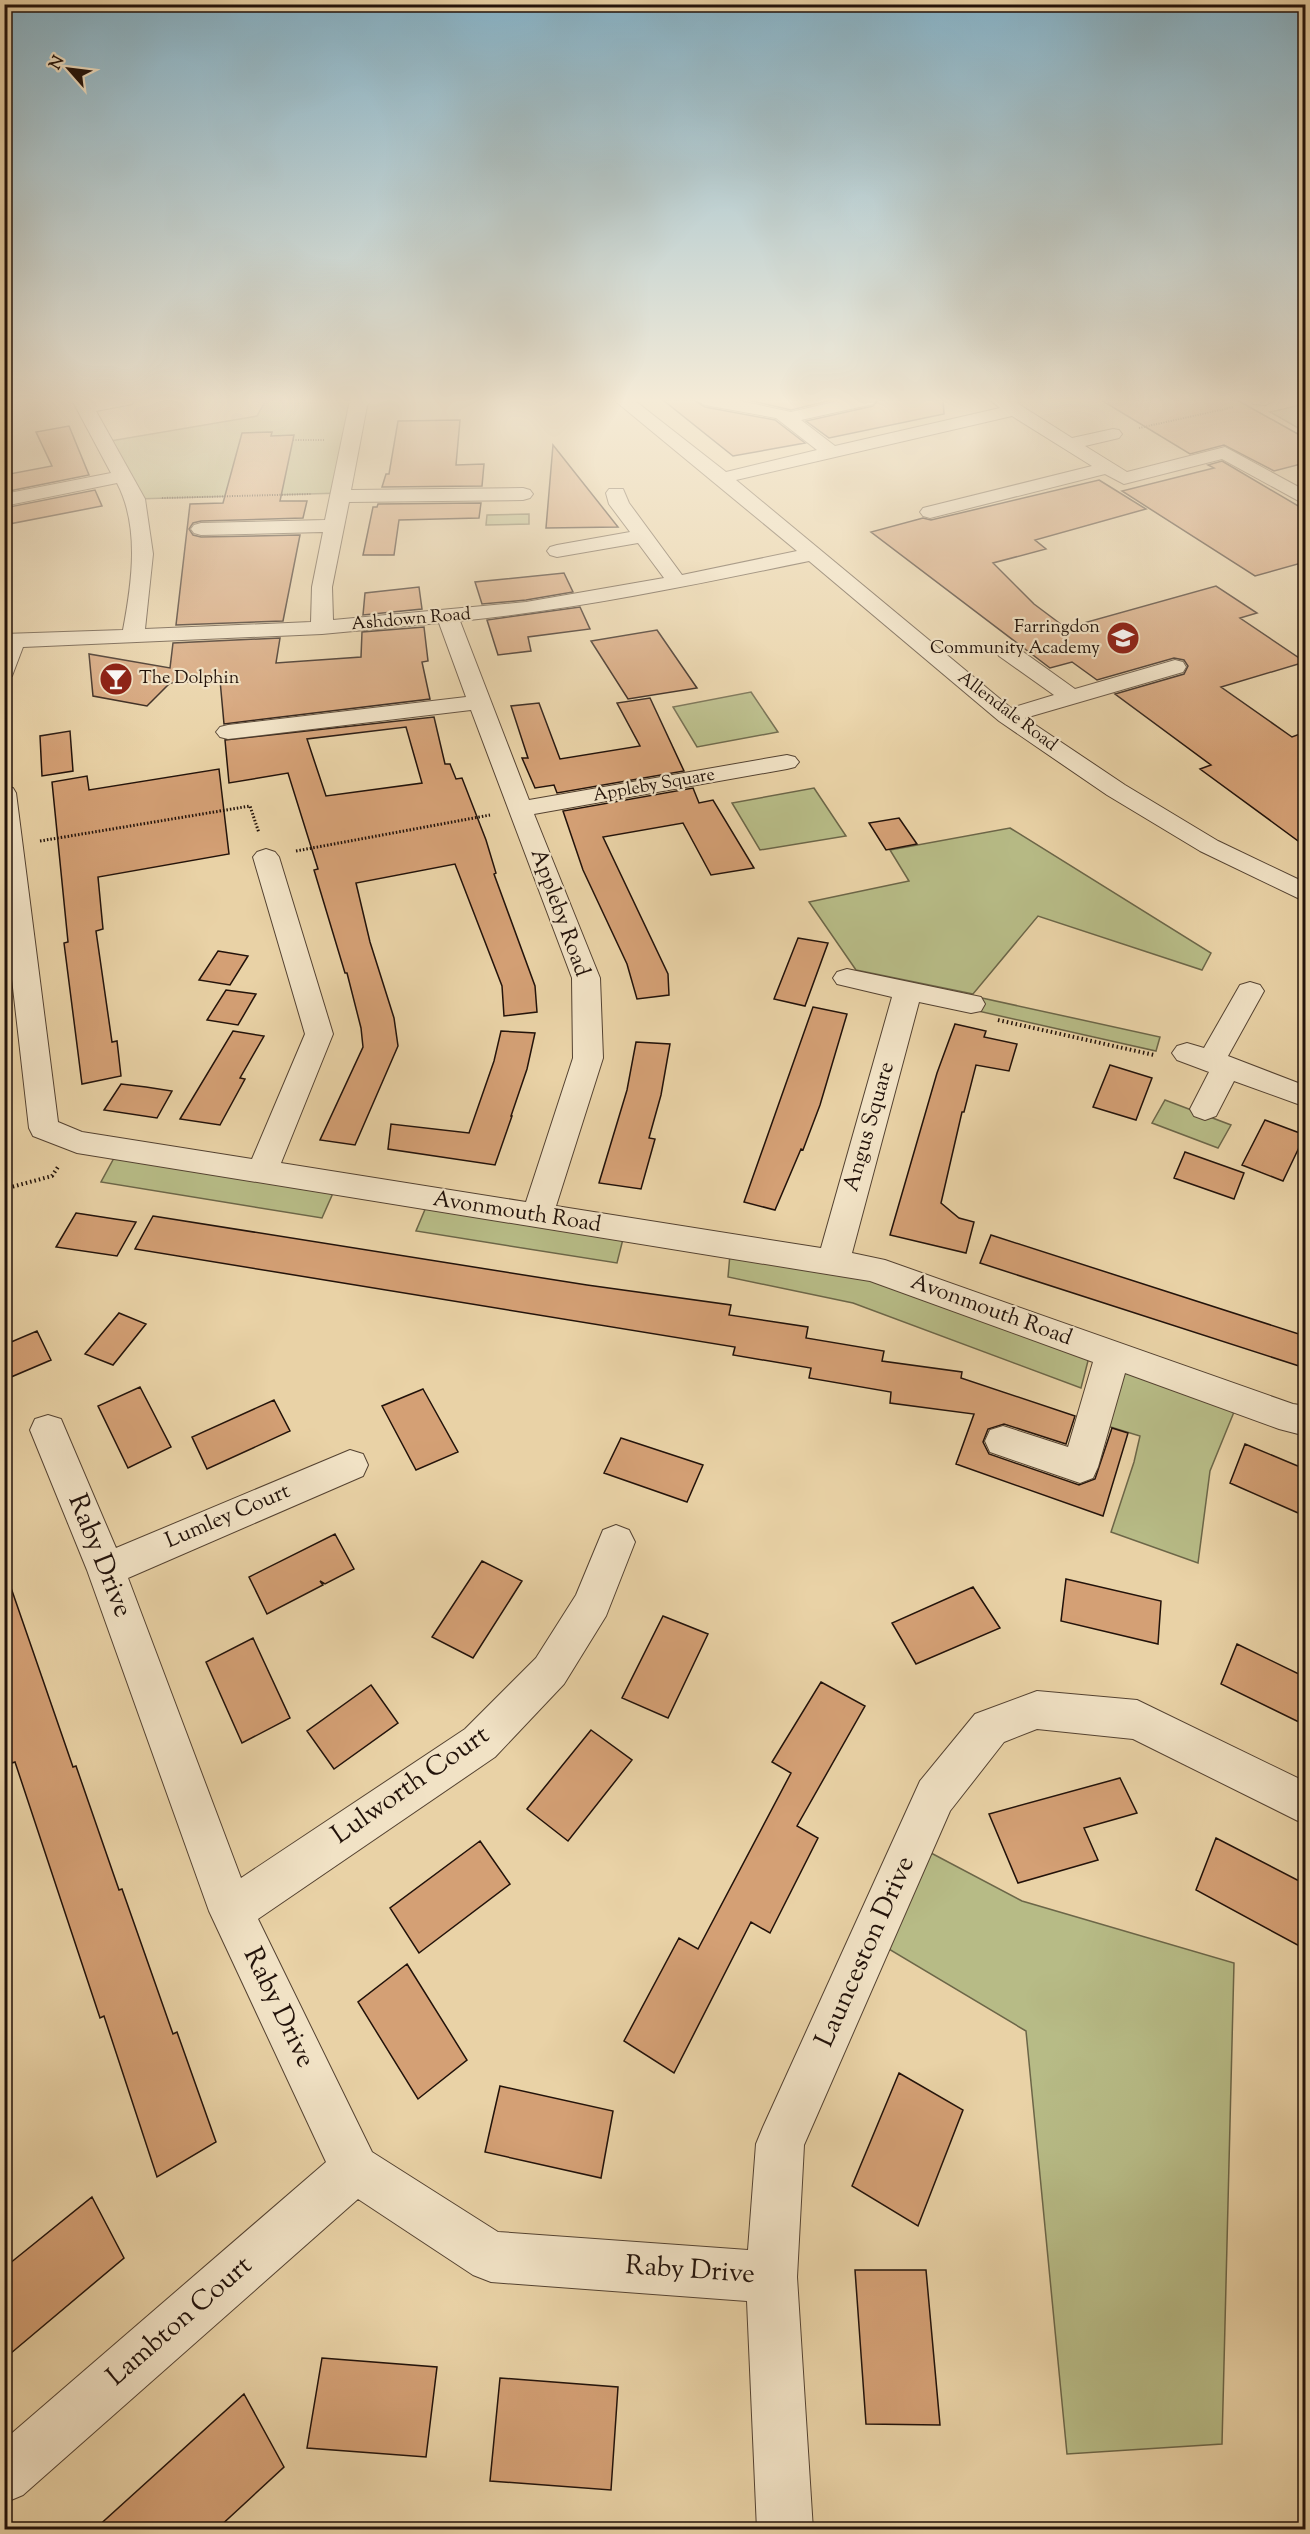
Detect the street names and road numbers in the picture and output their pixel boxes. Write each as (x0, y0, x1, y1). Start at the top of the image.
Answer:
street label: Ashdown Road (350, 602, 472, 638)
street label: Allendale Road (952, 666, 1062, 758)
street label: Appleby Square (591, 762, 717, 810)
street label: Appleby Road (521, 844, 597, 982)
street label: Angus Square (836, 1058, 904, 1196)
street label: Avonmouth Road (431, 1184, 603, 1242)
street label: Avonmouth Road (906, 1267, 1076, 1355)
street label: Lumley Court (160, 1476, 296, 1558)
street label: Raby Drive (57, 1489, 141, 1623)
street label: Lulworth Court (324, 1717, 498, 1855)
street label: Launceston Drive (806, 1850, 926, 2054)
street label: Raby Drive (232, 1941, 324, 2075)
street label: Raby Drive (624, 2247, 756, 2295)
street label: Lambton Court (99, 2248, 261, 2396)

